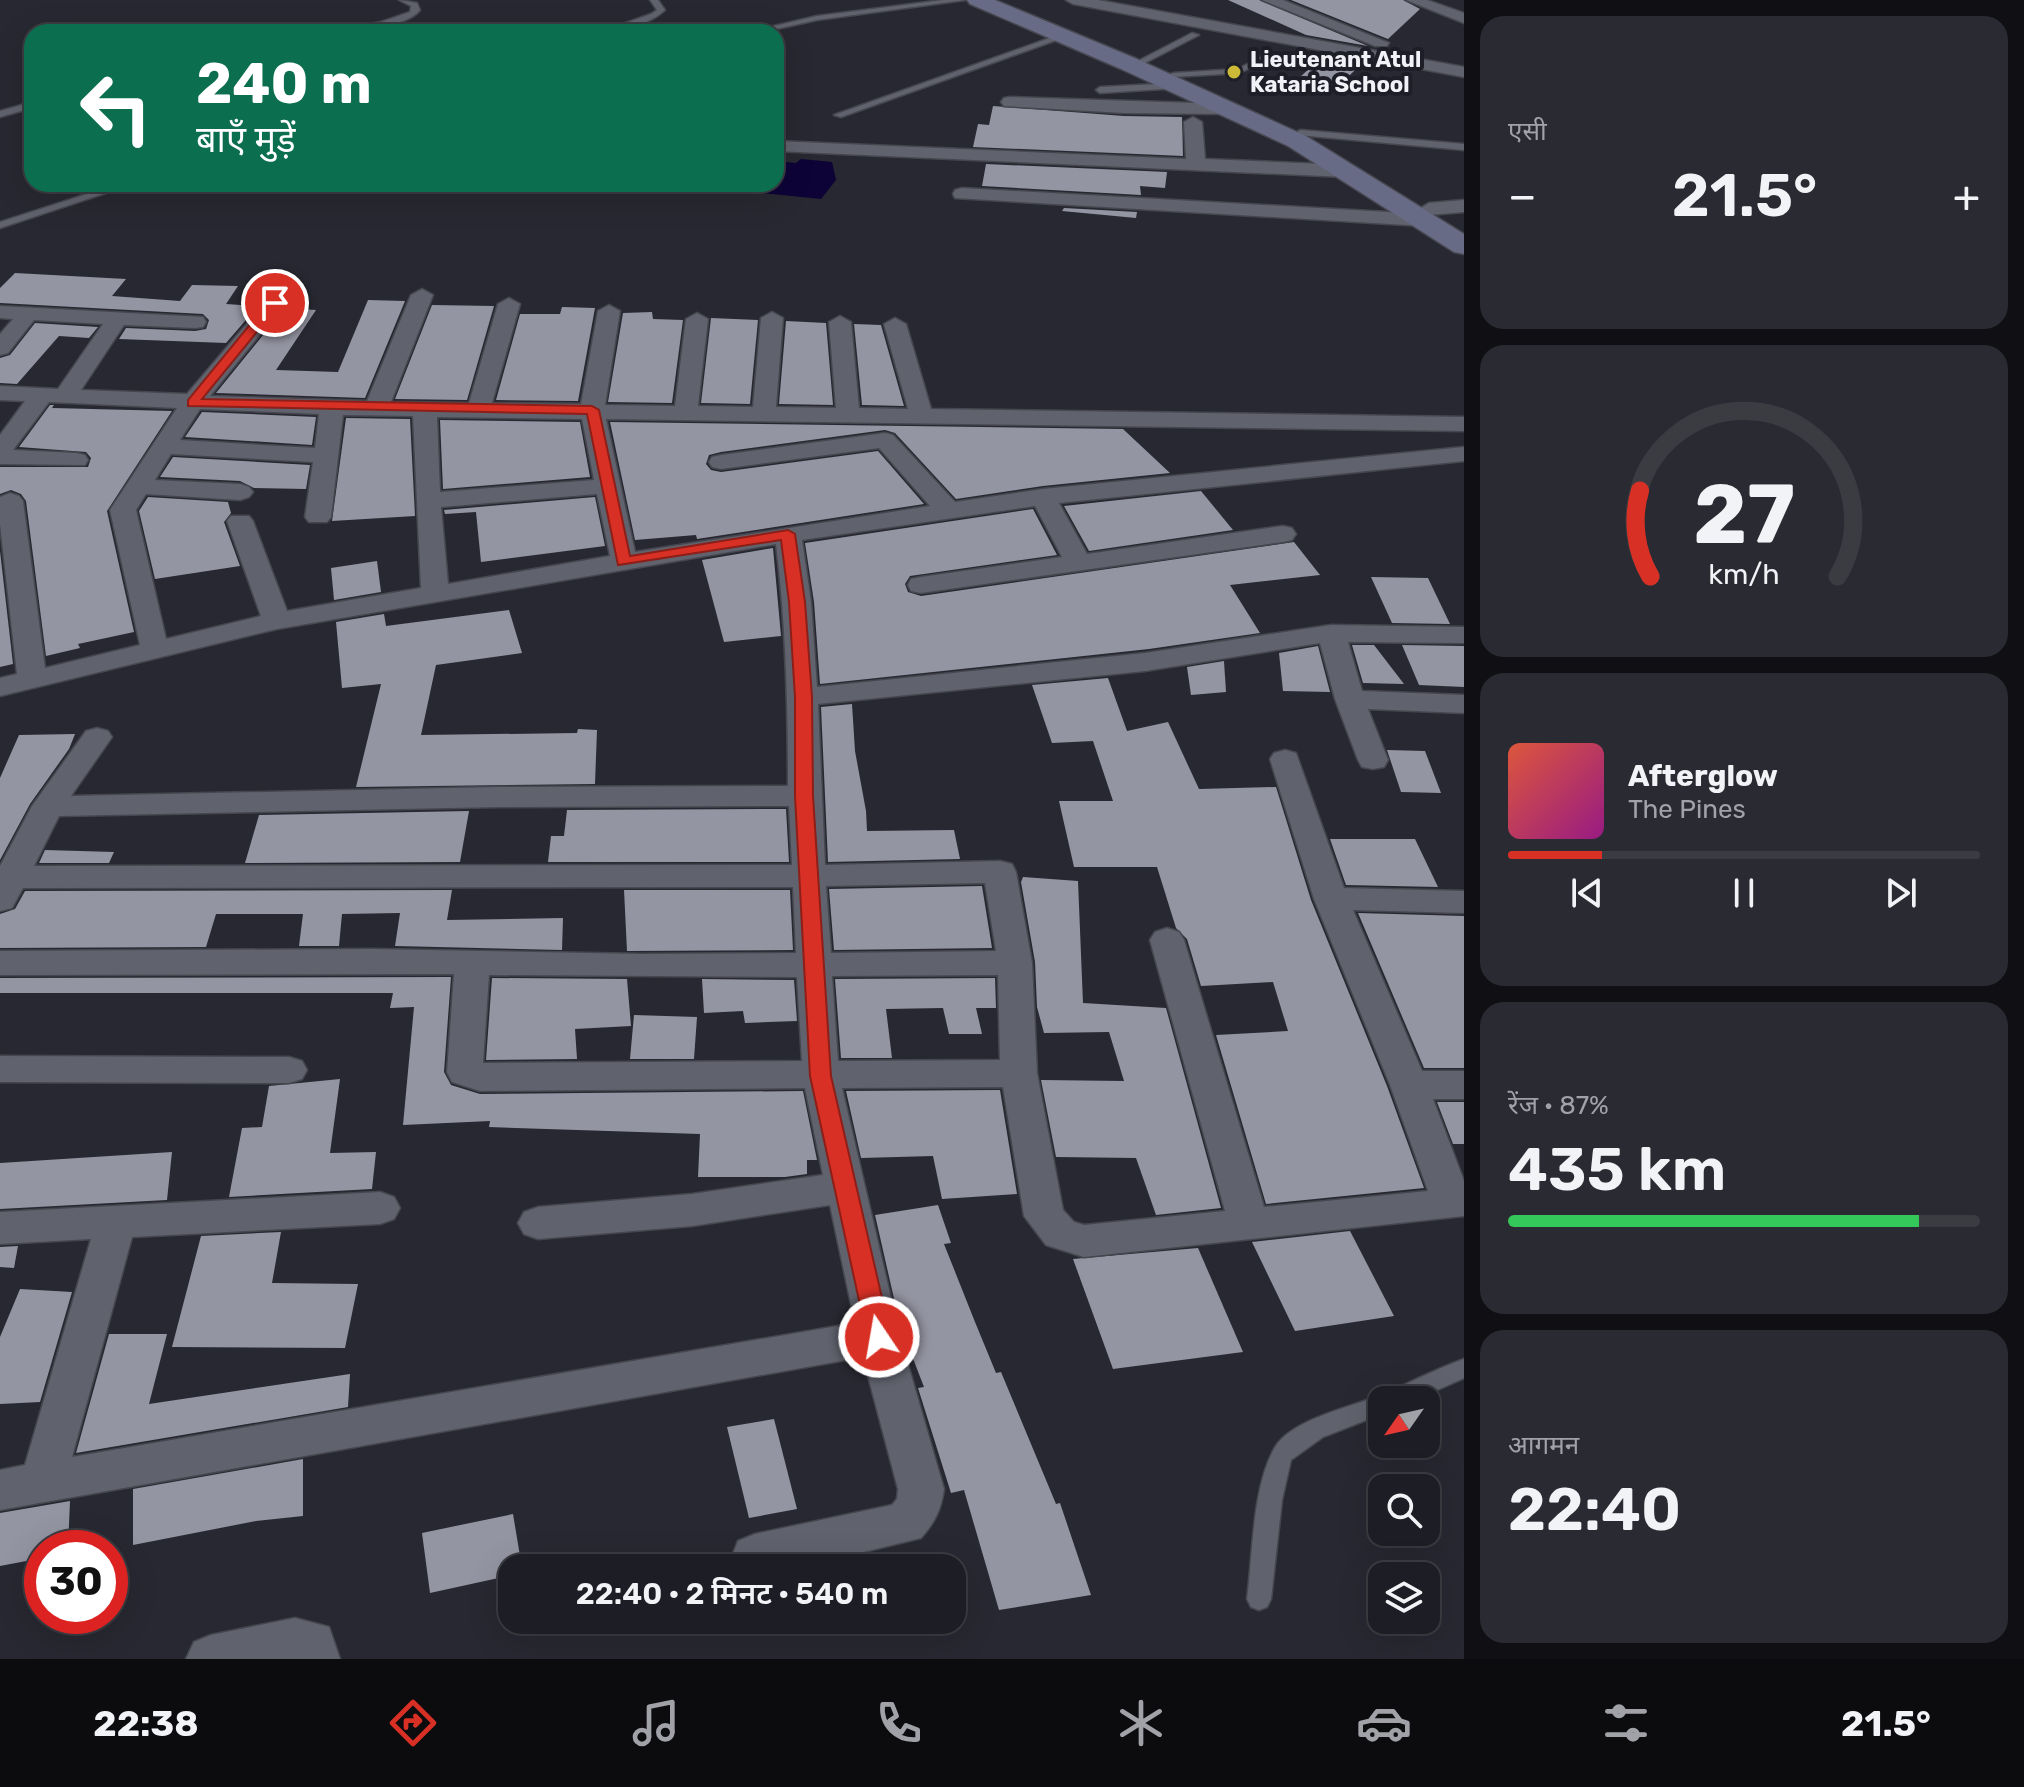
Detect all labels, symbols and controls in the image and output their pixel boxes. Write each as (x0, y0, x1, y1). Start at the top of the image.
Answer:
place label: Lieutenant Atul Kataria School (1250, 46, 1421, 98)
text: 240 m (196, 51, 372, 117)
icon: left (64, 56, 168, 160)
marker: Lieutenant Atul Kataria School (1225, 63, 1243, 81)
text: एसी (1508, 116, 1547, 147)
text: बाएँ मुड़ें (196, 118, 295, 161)
text: 21.5° (1672, 160, 1817, 231)
text: − (1508, 170, 1537, 222)
text: + (1953, 170, 1980, 222)
pin (241, 269, 309, 337)
icon: arrive (253, 281, 297, 325)
text: 27 (1693, 464, 1795, 563)
text: km/h (1708, 557, 1780, 591)
text: Afterglow (1628, 758, 1778, 794)
text: The Pines (1628, 794, 1746, 825)
icon: previous (1565, 871, 1609, 915)
icon: pause (1722, 871, 1766, 915)
icon: next (1879, 871, 1923, 915)
text: रेंज · 87% (1508, 1090, 1609, 1121)
text: 435 km (1508, 1134, 1726, 1205)
position arrow (837, 1295, 921, 1379)
north arrow (1368, 1386, 1440, 1458)
map controls (1368, 1386, 1440, 1634)
text: आगमन (1508, 1430, 1579, 1461)
button: search (1368, 1474, 1440, 1546)
text: 22:40 (1508, 1474, 1681, 1545)
speed limit sign: 30 (24, 1530, 128, 1634)
button: layers (1368, 1562, 1440, 1634)
text: 22:40 · 2 मिनट · 540 m (576, 1576, 888, 1612)
icon: directions (385, 1695, 441, 1751)
icon: music (628, 1695, 684, 1751)
icon: phone (871, 1695, 927, 1751)
icon: climate (1113, 1695, 1169, 1751)
icon: car (1356, 1695, 1412, 1751)
icon: filters (1598, 1695, 1654, 1751)
text: 22:38 (93, 1702, 199, 1745)
text: 21.5° (1841, 1702, 1931, 1745)

